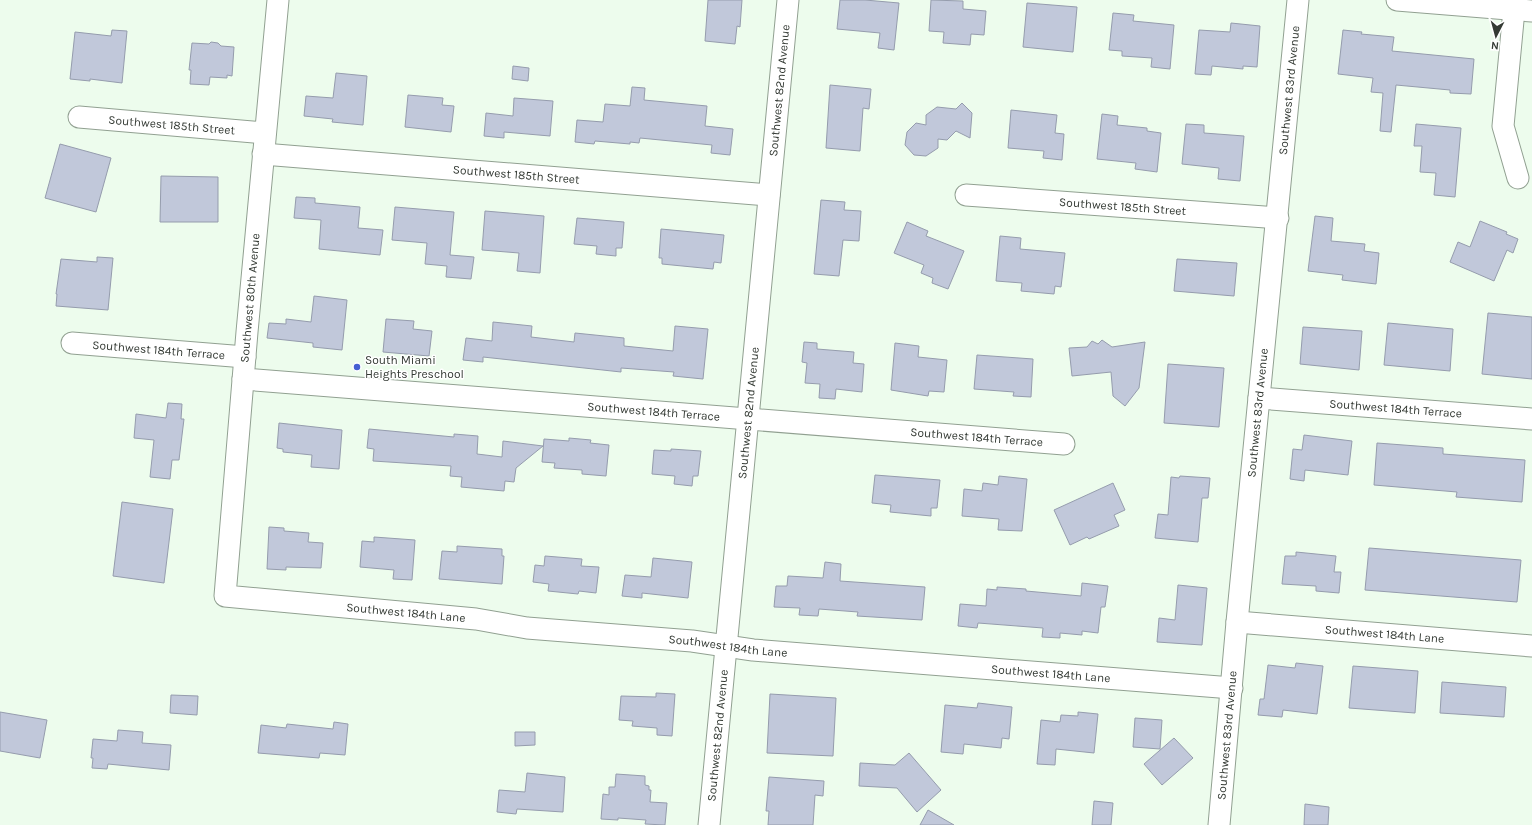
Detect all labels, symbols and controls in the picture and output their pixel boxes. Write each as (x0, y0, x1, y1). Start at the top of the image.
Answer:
north arrow (1476, 16, 1516, 56)
street label: Southwest 82nd Avenue (766, 24, 793, 157)
street label: Southwest 83rd Avenue (1276, 25, 1302, 156)
text: N (1490, 39, 1500, 52)
street label: Southwest 185th Street (108, 113, 236, 137)
street label: Southwest 185th Street (452, 162, 581, 187)
street label: Southwest 185th Street (1059, 195, 1187, 218)
street label: Southwest 80th Avenue (237, 233, 263, 363)
street label: Southwest 184th Terrace (92, 338, 226, 362)
street label: Southwest 82nd Avenue (735, 346, 762, 480)
street label: Southwest 83rd Avenue (1244, 348, 1271, 478)
place label: South Miami Heights Preschool (365, 353, 464, 381)
marker: South Miami Heights Preschool (352, 362, 362, 372)
street label: Southwest 184th Terrace (1329, 396, 1462, 421)
street label: Southwest 184th Terrace (587, 399, 721, 424)
street label: Southwest 184th Terrace (910, 425, 1044, 449)
street label: Southwest 184th Lane (346, 600, 466, 625)
street label: Southwest 184th Lane (1324, 622, 1445, 646)
street label: Southwest 184th Lane (668, 632, 788, 660)
street label: Southwest 184th Lane (990, 662, 1111, 685)
street label: Southwest 82nd Avenue (704, 669, 731, 802)
street label: Southwest 83rd Avenue (1214, 670, 1240, 801)

